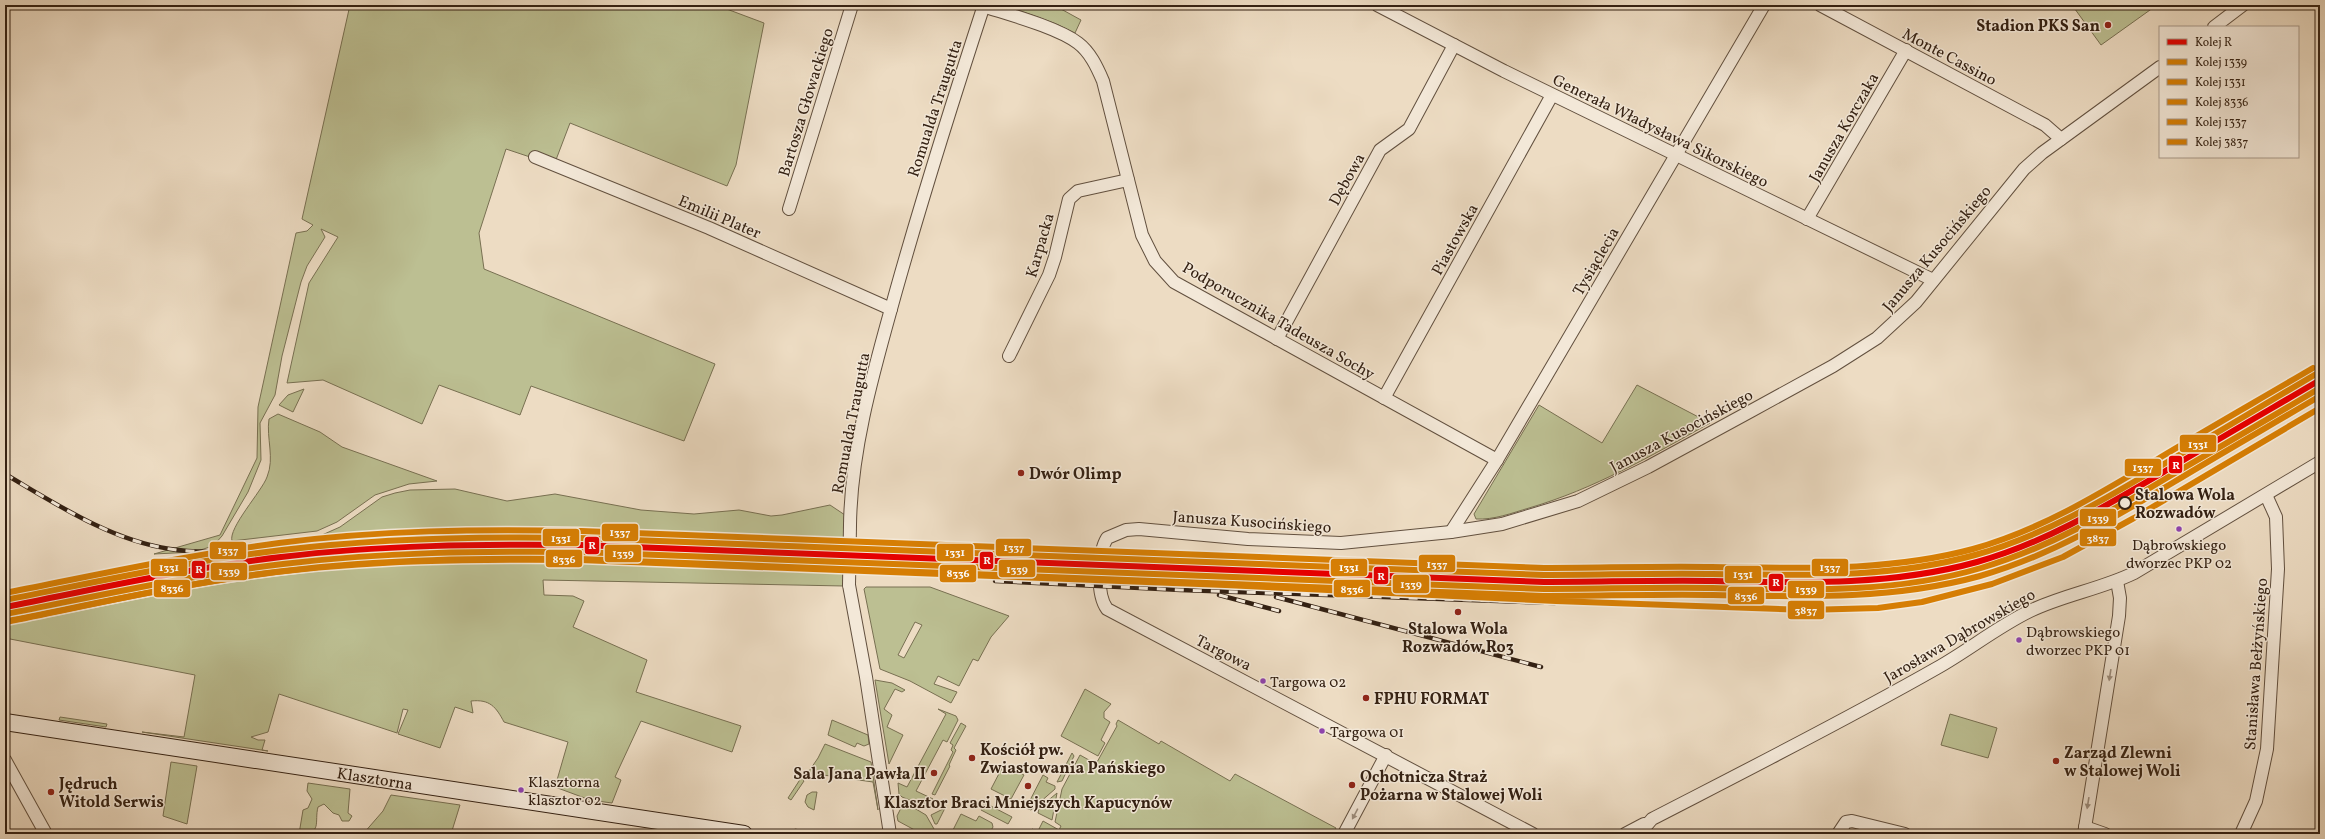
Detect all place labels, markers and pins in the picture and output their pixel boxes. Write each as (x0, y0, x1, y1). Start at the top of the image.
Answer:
place label: Stadion PKS San (1976, 16, 2100, 38)
marker: Stadion PKS San (2103, 20, 2113, 30)
place label: Dwór Olimp (1029, 464, 1122, 486)
marker: Dwór Olimp (1016, 468, 1026, 478)
place label: Stalowa Wola Rozwadów (2135, 485, 2235, 525)
marker: Stalowa Wola Rozwadów (2118, 496, 2132, 510)
marker: Dąbrowskiego dworzec PKP 02 (2174, 524, 2184, 534)
place label: Dąbrowskiego dworzec PKP 02 (2126, 536, 2232, 575)
marker: Stalowa Wola Rozwadów Ro3 (1453, 607, 1463, 617)
place label: Stalowa Wola Rozwadów Ro3 (1402, 619, 1514, 659)
place label: Dąbrowskiego dworzec PKP 01 (2026, 623, 2130, 662)
marker: Dąbrowskiego dworzec PKP 01 (2014, 635, 2024, 645)
place label: Targowa 02 (1270, 673, 1346, 694)
marker: Targowa 02 (1258, 676, 1268, 686)
place label: FPHU FORMAT (1374, 689, 1490, 711)
marker: FPHU FORMAT (1361, 693, 1371, 703)
place label: Targowa 01 (1330, 723, 1404, 744)
marker: Targowa 01 (1317, 726, 1327, 736)
place label: Kościół pw. Zwiastowania Pańskiego (980, 740, 1166, 780)
place label: Zarząd Zlewni w Stalowej Woli (2064, 743, 2181, 783)
marker: Kościół pw. Zwiastowania Pańskiego (967, 753, 977, 763)
marker: Zarząd Zlewni w Stalowej Woli (2051, 756, 2061, 766)
place label: Sala Jana Pawła II (793, 764, 926, 786)
place label: Ochotnicza Straż Pożarna w Stalowej Woli (1360, 767, 1543, 807)
marker: Sala Jana Pawła II (929, 768, 939, 778)
place label: Klasztorna klasztor 02 (528, 773, 602, 812)
place label: Jędruch Witold Serwis (58, 774, 164, 814)
marker: Ochotnicza Straż Pożarna w Stalowej Woli (1347, 780, 1357, 790)
marker: Klasztor Braci Mniejszych Kapucynów (1023, 781, 1033, 791)
marker: Klasztorna klasztor 02 (516, 785, 526, 795)
marker: Jędruch Witold Serwis (46, 787, 56, 797)
place label: Klasztor Braci Mniejszych Kapucynów (884, 793, 1173, 815)

